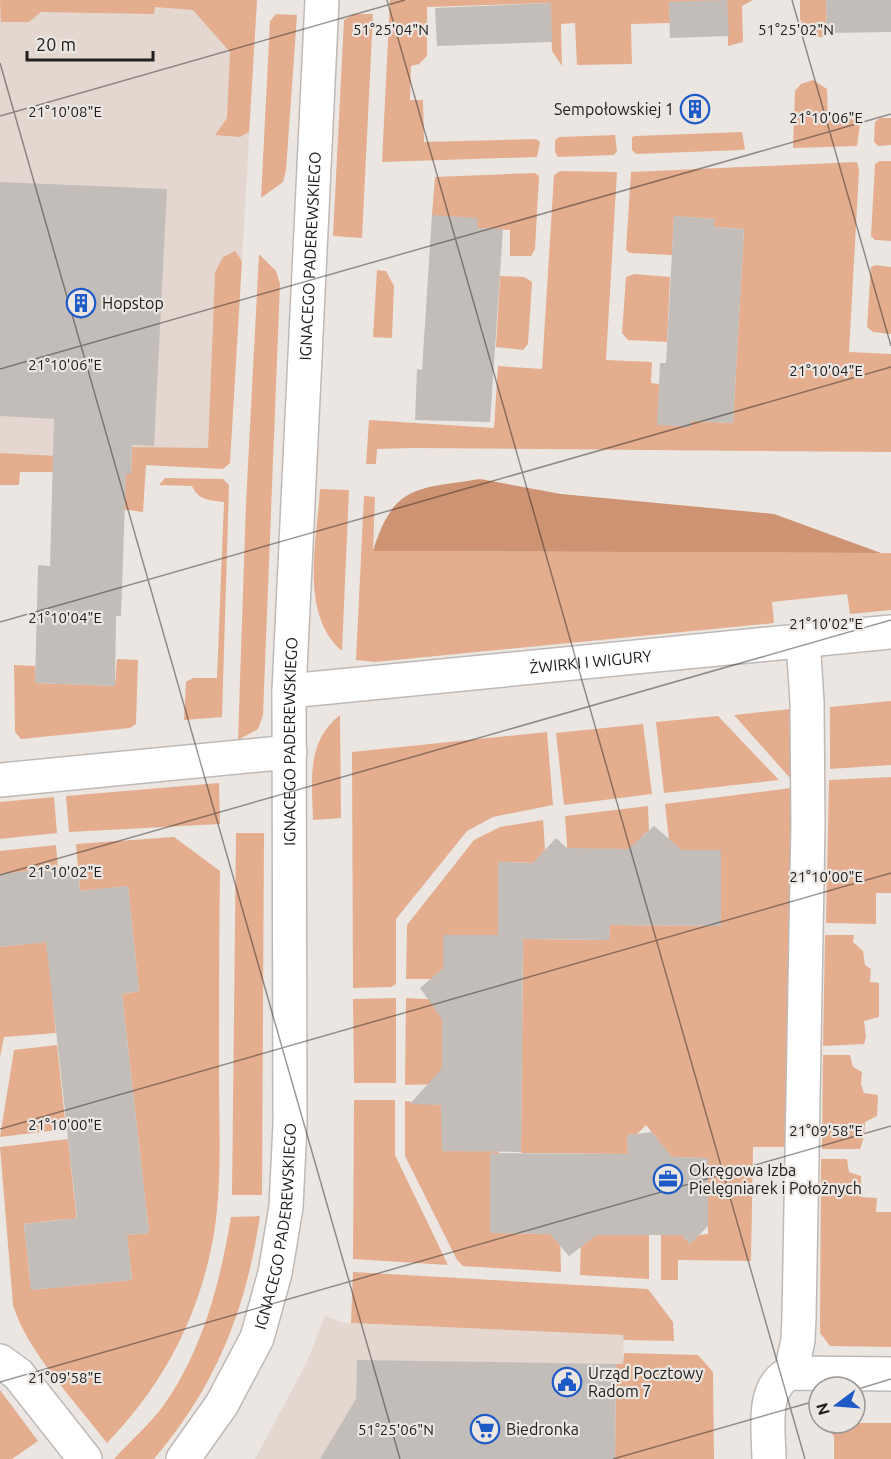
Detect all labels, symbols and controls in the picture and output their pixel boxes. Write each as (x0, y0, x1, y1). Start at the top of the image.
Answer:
text: 51°25'04"N (353, 21, 429, 38)
text: 51°25'02"N (758, 21, 834, 38)
scale bar (27, 24, 153, 62)
text: 20 m (36, 34, 76, 54)
building icon: Sempołowskiej 1 (679, 93, 711, 125)
place label: Sempołowskiej 1 (554, 100, 674, 118)
text: 21°10'08"E (28, 103, 102, 120)
text: 21°10'06"E (789, 109, 863, 126)
street label: IGNACEGO PADEREWSKIEGO (296, 151, 324, 361)
building icon: Hopstop (65, 287, 97, 319)
place label: Hopstop (102, 294, 164, 312)
text: 21°10'06"E (28, 356, 102, 373)
text: 21°10'04"E (789, 362, 863, 379)
text: 21°10'04"E (28, 609, 102, 626)
text: 21°10'02"E (789, 615, 863, 632)
street label: IGNACEGO PADEREWSKIEGO (280, 637, 301, 846)
street label: ŻWIRKI I WIGURY (529, 646, 653, 676)
text: 21°10'02"E (28, 863, 102, 880)
text: 21°10'00"E (789, 868, 863, 885)
text: 21°10'00"E (28, 1116, 102, 1133)
text: 21°09'58"E (789, 1122, 863, 1139)
street label: IGNACEGO PADEREWSKIEGO (251, 1123, 299, 1331)
place label: Okręgowa Izba Pielęgniarek i Położnych (689, 1161, 862, 1197)
office icon: Okręgowa Izba Pielęgniarek i Położnych (652, 1163, 684, 1195)
place label: Urząd Pocztowy Radom 7 (588, 1364, 703, 1400)
public building icon: Urząd Pocztowy Radom 7 (551, 1366, 583, 1398)
text: 21°09'58"E (28, 1369, 102, 1386)
north arrow (807, 1375, 867, 1435)
text: N (812, 1401, 833, 1417)
supermarket icon: Biedronka (469, 1413, 501, 1445)
place label: Biedronka (506, 1420, 579, 1438)
text: 51°25'06"N (358, 1421, 434, 1438)

